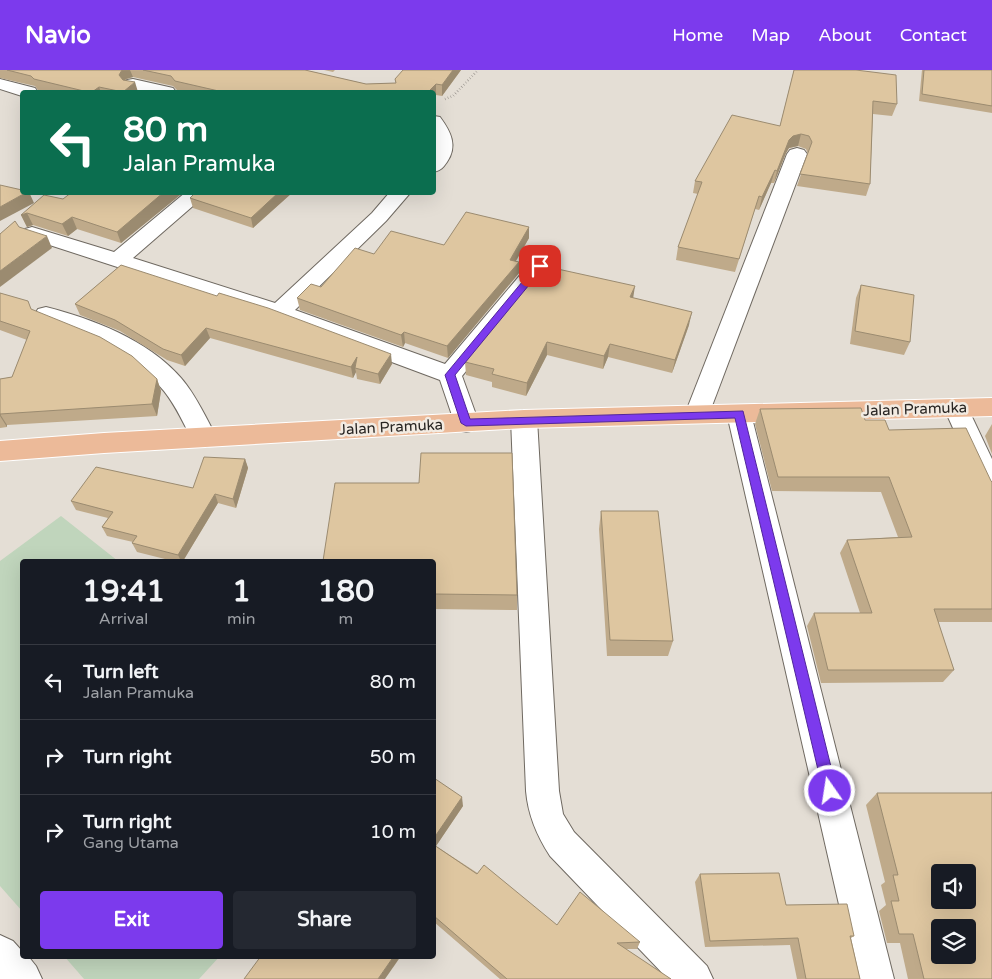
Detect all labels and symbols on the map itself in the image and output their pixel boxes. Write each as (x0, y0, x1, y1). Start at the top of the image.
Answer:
pin (519, 245, 561, 287)
street label: Jalan Pramuka (863, 398, 967, 420)
street label: Jalan Pramuka (339, 415, 443, 439)
position arrow (803, 764, 855, 816)

